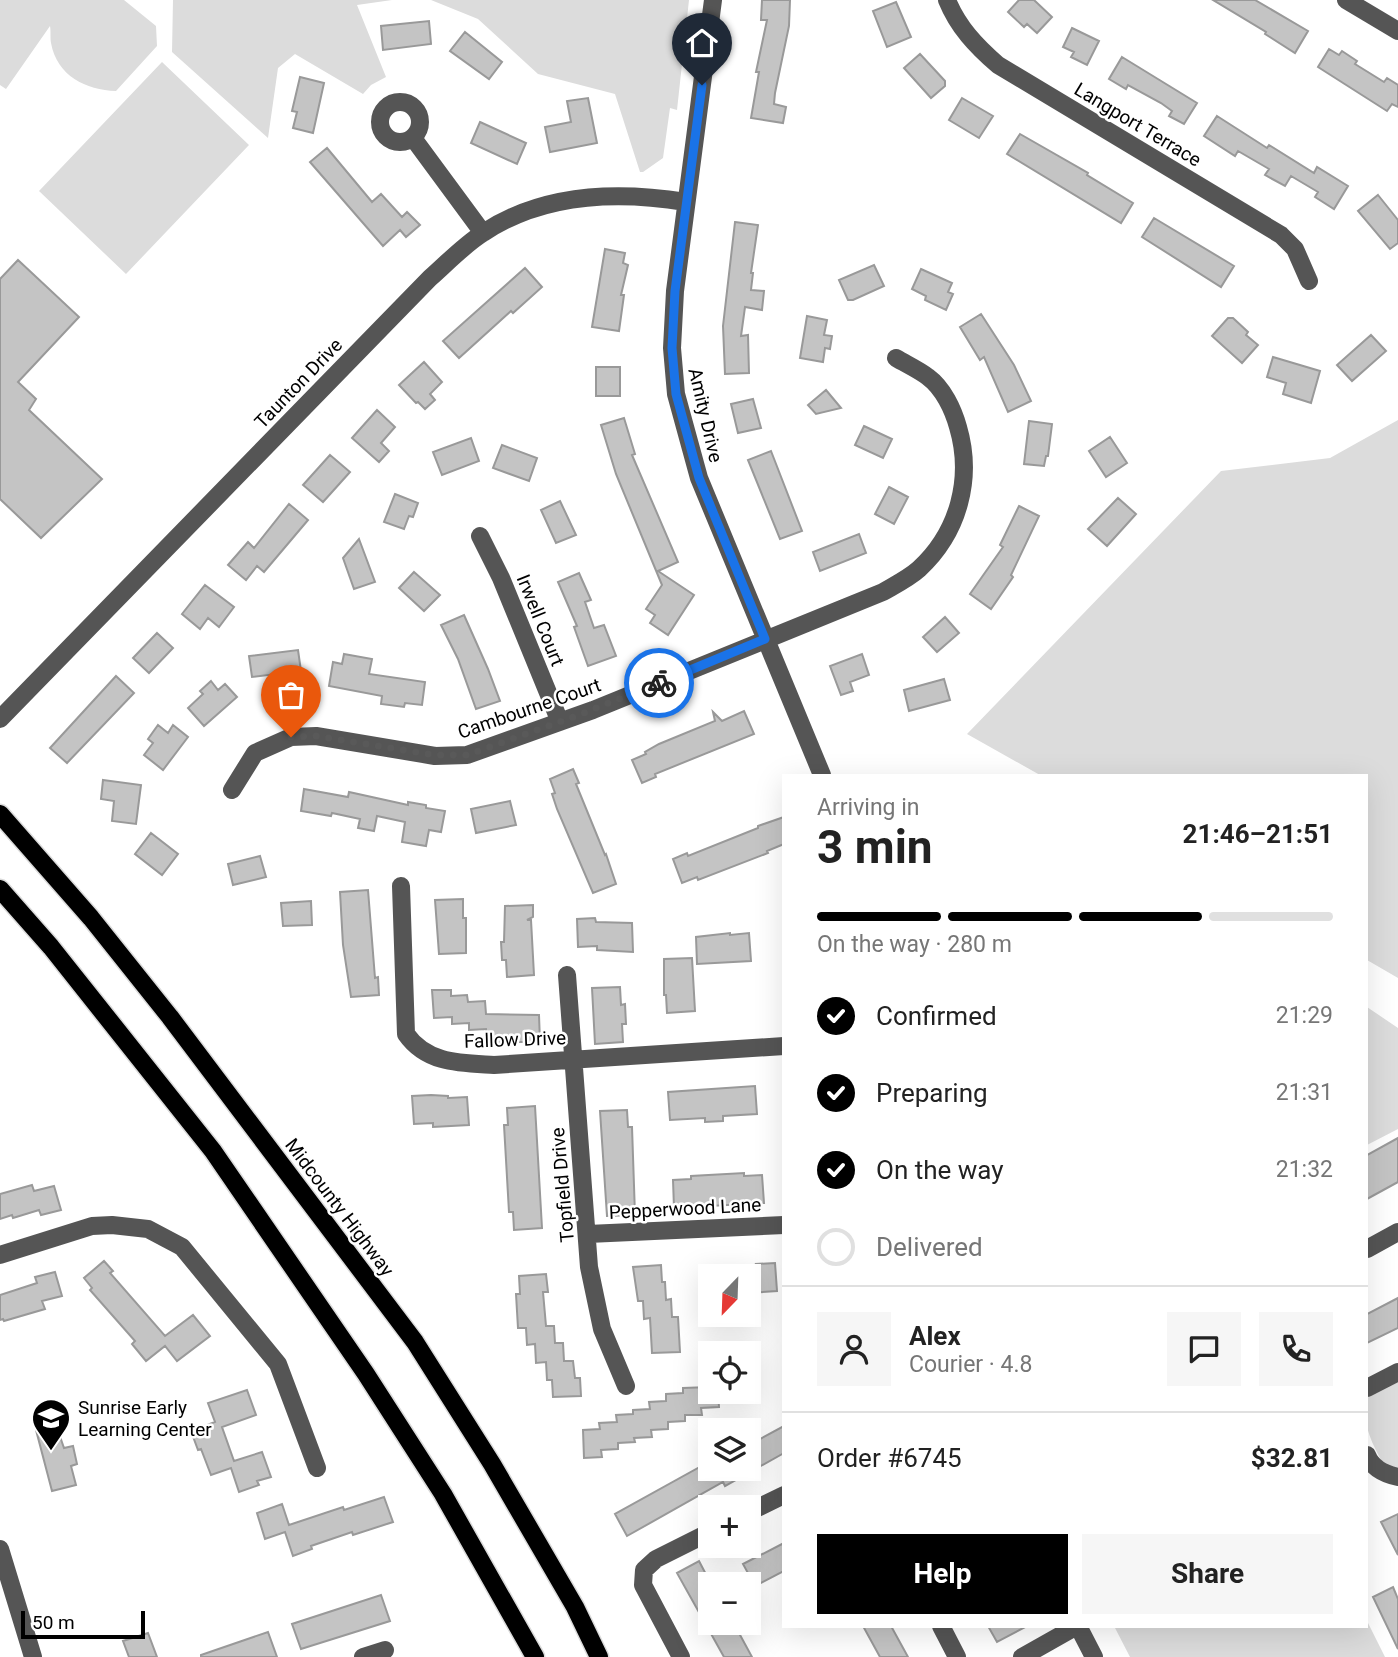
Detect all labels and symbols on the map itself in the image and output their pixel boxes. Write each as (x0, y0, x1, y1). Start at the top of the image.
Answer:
pin (672, 13, 732, 85)
street label: Langport Terrace (1070, 77, 1205, 171)
street label: Taunton Drive (250, 334, 347, 433)
street label: Amity Drive (683, 366, 728, 465)
street label: Irwell Court (512, 571, 569, 669)
courier (624, 648, 694, 718)
pin (261, 665, 321, 737)
street label: Cambourne Court (455, 673, 604, 744)
street label: Fallow Drive (464, 1026, 567, 1053)
street label: Topfield Drive (546, 1127, 579, 1243)
street label: Midcounty Highway (280, 1134, 399, 1281)
street label: Pepperwood Lane (608, 1193, 762, 1224)
north arrow (698, 1264, 761, 1326)
place label: Sunrise Early Learning Center (78, 1396, 212, 1441)
school or university icon: Sunrise Early Learning Center (30, 1397, 72, 1452)
scale bar (21, 1608, 145, 1640)

